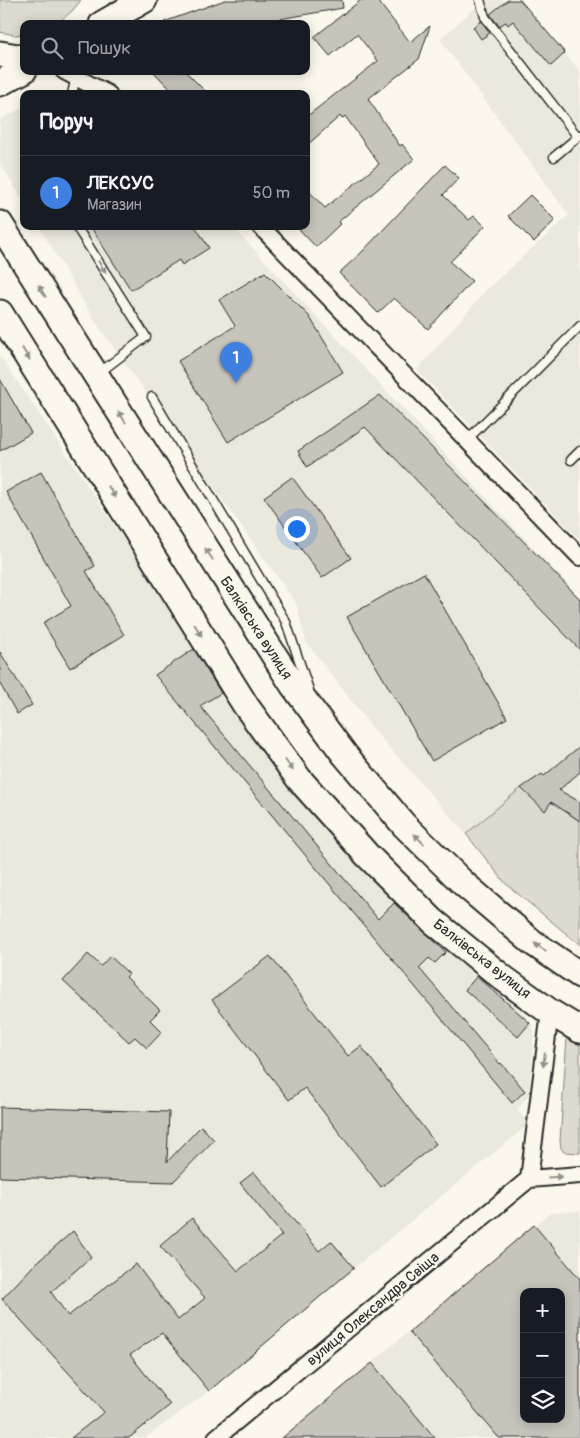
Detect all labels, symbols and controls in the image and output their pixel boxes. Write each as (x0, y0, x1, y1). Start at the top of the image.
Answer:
search box (20, 20, 310, 75)
icon: search (38, 34, 66, 62)
text: Пошук (78, 36, 131, 60)
text: Поруч (40, 109, 93, 136)
text: ЛЕКСУС (87, 171, 154, 195)
text: 1 (53, 183, 59, 203)
text: 50 m (253, 183, 290, 203)
text: Магазин (87, 195, 142, 215)
one-way arrow (97, 261, 107, 274)
one-way arrow (37, 284, 47, 297)
pin: 1 (220, 342, 252, 383)
one-way arrow (21, 348, 30, 361)
one-way arrow (117, 410, 126, 423)
one-way arrow (107, 485, 116, 499)
your location (284, 516, 310, 542)
one-way arrow (204, 547, 214, 560)
street label: Балківська вулиця (216, 573, 296, 683)
one-way arrow (193, 623, 202, 636)
one-way arrow (283, 758, 293, 771)
one-way arrow (413, 833, 425, 845)
street label: Балківська вулиця (429, 915, 535, 1003)
one-way arrow (533, 942, 547, 952)
one-way arrow (540, 1052, 548, 1068)
one-way arrow (547, 1173, 563, 1181)
street label: вулиця Олександра Свіща (303, 1248, 443, 1370)
map controls (520, 1288, 565, 1423)
button: + (520, 1288, 565, 1333)
button: − (520, 1333, 565, 1378)
button: layers (520, 1378, 565, 1423)

